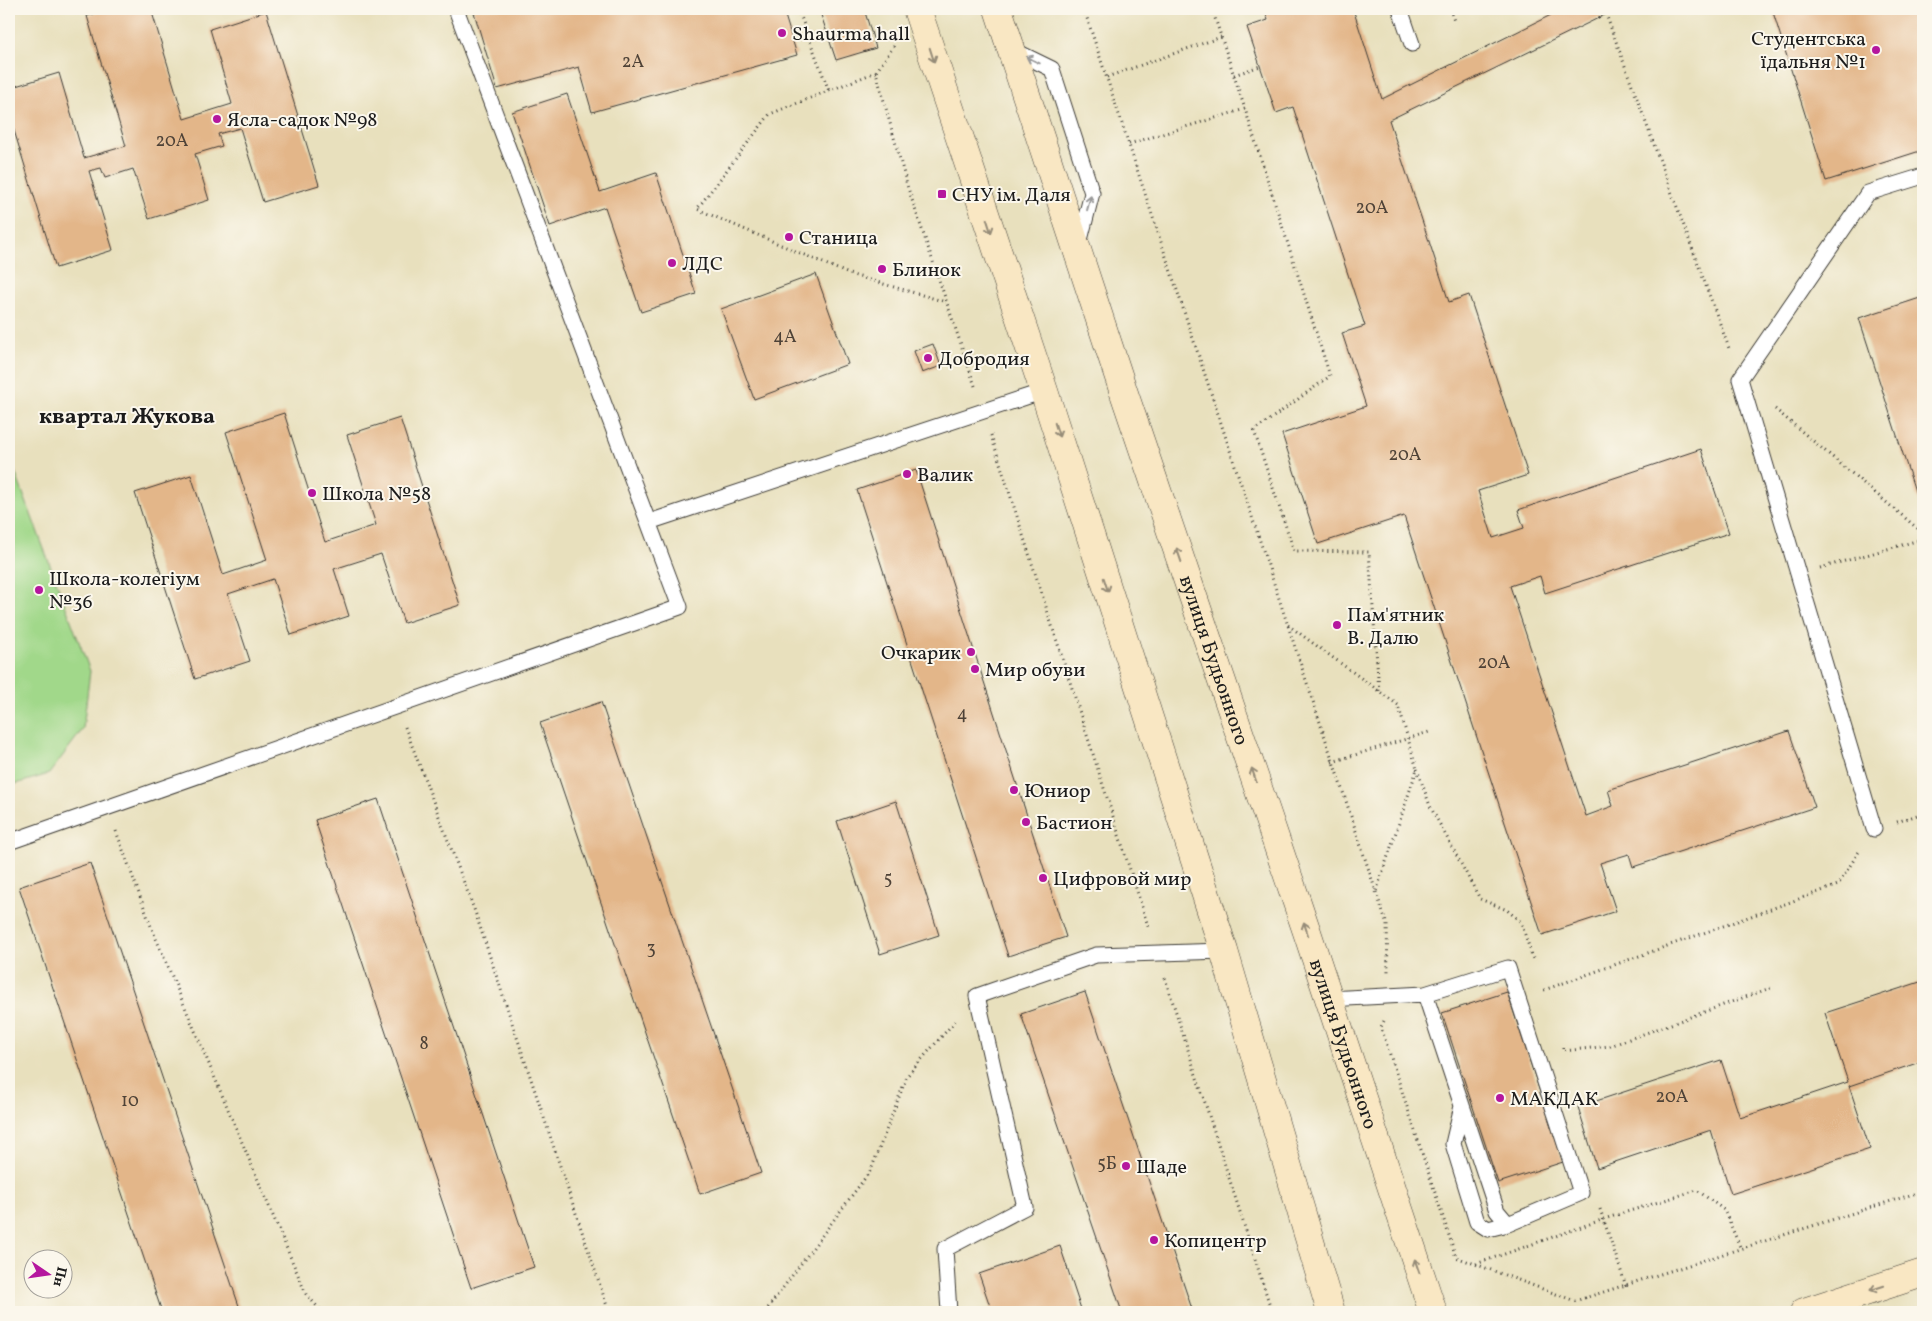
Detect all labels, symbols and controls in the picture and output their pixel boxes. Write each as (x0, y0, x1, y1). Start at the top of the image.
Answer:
place label: Shaurma hall (792, 21, 910, 49)
place label: Студентська їдальня №1 (1751, 26, 1866, 77)
marker: Shaurma hall (776, 27, 788, 39)
marker: Студентська їдальня №1 (1870, 44, 1882, 56)
one-way arrow (928, 47, 938, 63)
house number: 2А (622, 50, 644, 75)
one-way arrow (1026, 54, 1041, 64)
place label: Ясла-садок №98 (227, 107, 377, 135)
marker: Ясла-садок №98 (211, 113, 223, 125)
house number: 20А (156, 129, 189, 154)
place label: СНУ ім. Даля (952, 182, 1071, 210)
marker: СНУ ім. Даля (936, 188, 948, 200)
one-way arrow (1085, 196, 1095, 212)
house number: 20А (1356, 196, 1389, 221)
one-way arrow (985, 217, 994, 233)
place label: Станица (799, 225, 878, 253)
marker: Станица (783, 231, 795, 243)
place label: ЛДС (682, 251, 723, 279)
marker: ЛДС (666, 257, 678, 269)
place label: Блинок (892, 257, 961, 285)
marker: Блинок (876, 263, 888, 275)
house number: 4А (773, 325, 797, 350)
place label: Добродия (938, 346, 1030, 374)
marker: Добродия (922, 352, 934, 364)
district label: квартал Жукова (39, 402, 215, 433)
one-way arrow (1052, 422, 1062, 438)
house number: 20А (1389, 443, 1422, 468)
place label: Валик (917, 462, 974, 490)
marker: Валик (901, 468, 913, 480)
place label: Школа №58 (322, 481, 431, 509)
marker: Школа №58 (306, 487, 318, 499)
one-way arrow (1173, 547, 1183, 563)
place label: Школа-колегіум №36 (49, 566, 200, 617)
street label: вулиця Будьонного (1171, 572, 1255, 749)
one-way arrow (1102, 576, 1112, 592)
marker: Школа-колегіум №36 (33, 584, 45, 596)
place label: Пам'ятник В. Далю (1347, 602, 1445, 653)
marker: Пам'ятник В. Далю (1331, 619, 1343, 631)
place label: Очкарик (881, 640, 961, 668)
marker: Очкарик (965, 646, 977, 658)
house number: 20А (1478, 651, 1511, 676)
place label: Мир обуви (985, 657, 1085, 685)
marker: Мир обуви (969, 663, 981, 675)
house number: 4 (957, 702, 967, 727)
one-way arrow (1248, 767, 1258, 783)
place label: Юниор (1024, 778, 1091, 806)
marker: Юниор (1008, 784, 1020, 796)
place label: Бастион (1036, 810, 1112, 838)
marker: Бастион (1020, 816, 1032, 828)
place label: Цифровой мир (1053, 866, 1191, 894)
house number: 5 (884, 867, 892, 892)
marker: Цифровой мир (1037, 872, 1049, 884)
one-way arrow (1301, 922, 1310, 937)
house number: 3 (646, 937, 656, 962)
street label: вулиця Будьонного (1301, 955, 1383, 1133)
house number: 8 (419, 1032, 429, 1057)
house number: 20А (1656, 1085, 1689, 1110)
place label: МАКДАК (1510, 1086, 1599, 1114)
house number: 10 (121, 1089, 139, 1114)
marker: МАКДАК (1494, 1092, 1506, 1104)
house number: 5Б (1097, 1152, 1117, 1177)
place label: Шаде (1136, 1154, 1187, 1182)
marker: Шаде (1120, 1160, 1132, 1172)
place label: Копицентр (1164, 1228, 1267, 1256)
marker: Копицентр (1148, 1234, 1160, 1246)
north arrow (22, 1248, 72, 1298)
one-way arrow (1412, 1258, 1422, 1274)
text: Пн (48, 1265, 71, 1288)
one-way arrow (1869, 1284, 1885, 1294)

